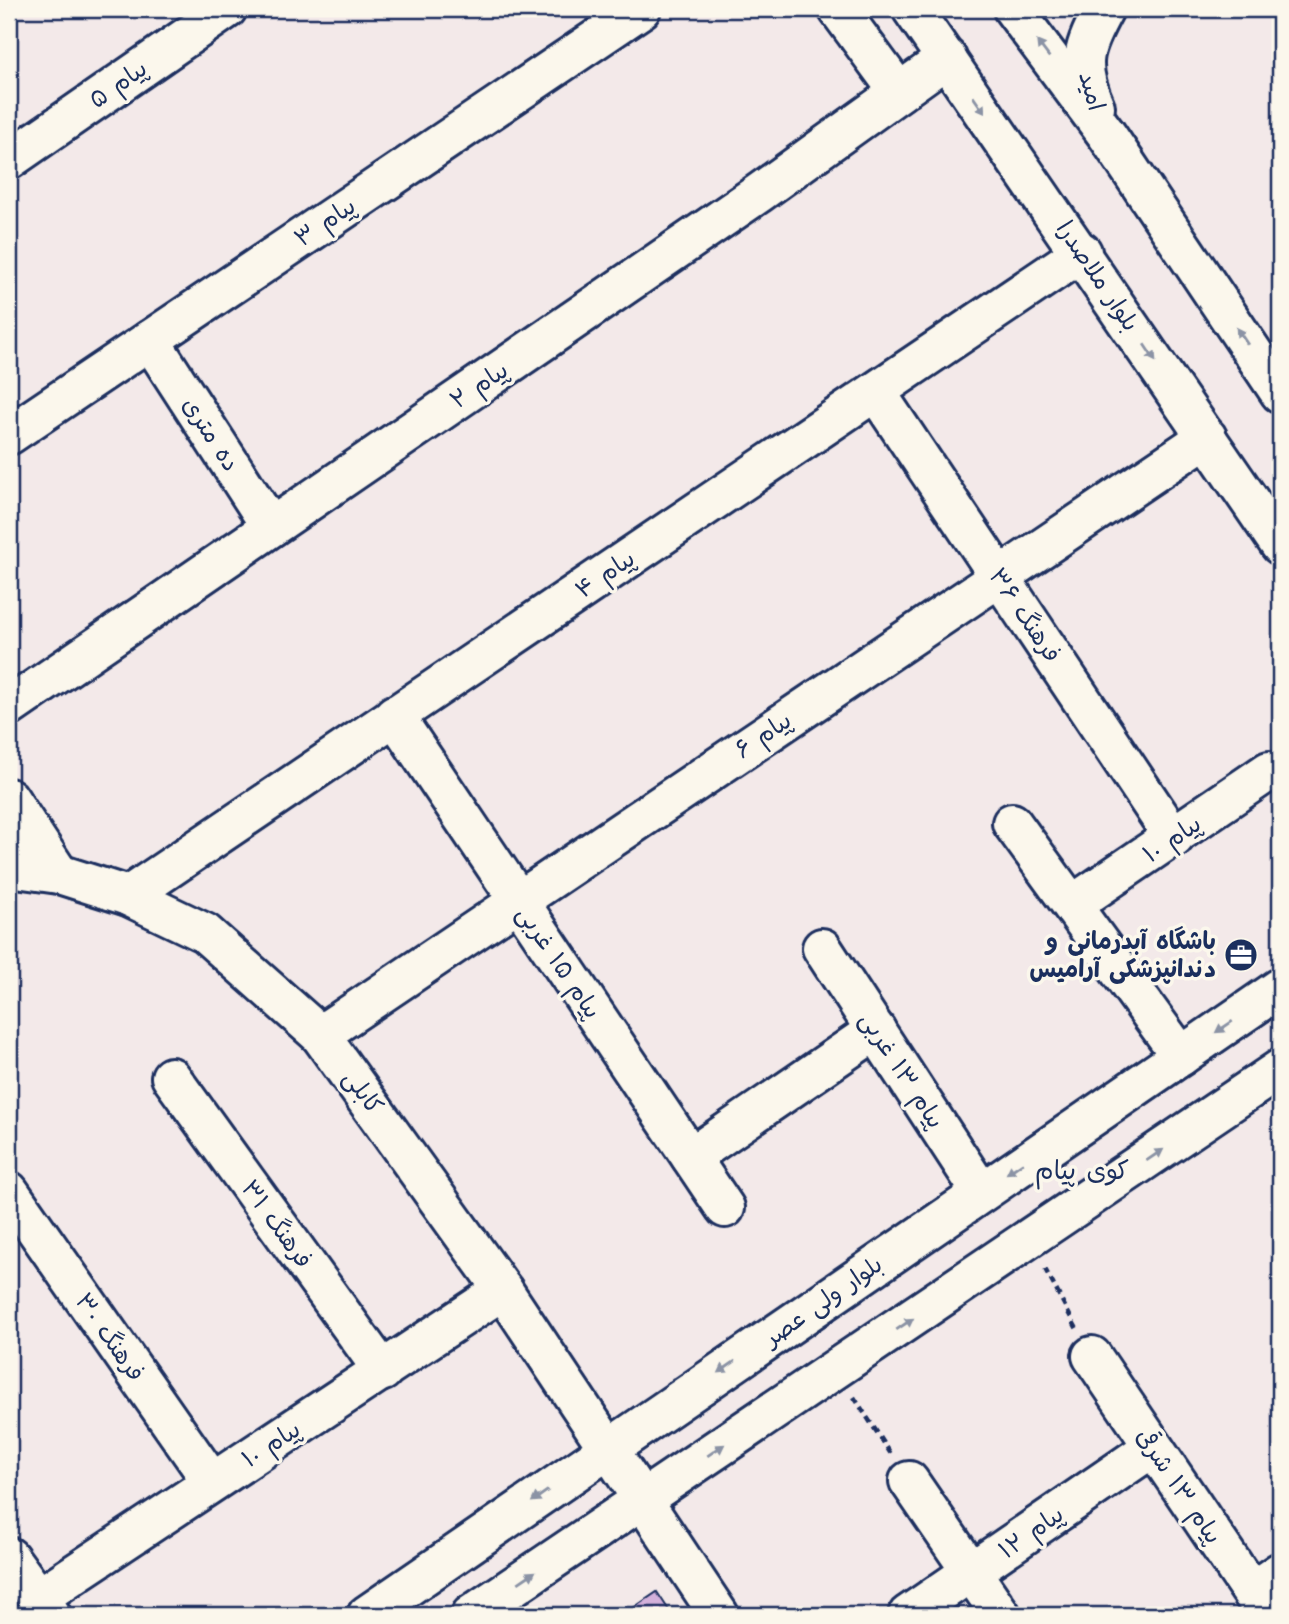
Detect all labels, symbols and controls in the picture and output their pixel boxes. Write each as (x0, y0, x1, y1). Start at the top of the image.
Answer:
one-way arrow (1036, 40, 1050, 58)
street label: پیام ۵ (81, 51, 156, 120)
street label: امید (1066, 67, 1115, 116)
one-way arrow (972, 96, 986, 114)
street label: پیام ۳ (287, 188, 365, 258)
street label: بلوار ملاصدرا (1045, 213, 1148, 340)
one-way arrow (1236, 327, 1249, 346)
one-way arrow (1143, 344, 1157, 362)
street label: پیام ۲ (442, 352, 517, 420)
street label: ده متری (171, 390, 249, 480)
street label: پیام ۴ (568, 541, 644, 610)
street label: فرهنگ ۳۶ (978, 560, 1070, 671)
street label: پیام ۶ (727, 703, 801, 770)
street label: پیام ۱۰ (1135, 806, 1210, 874)
street label: پیام ۱۵ غربی (505, 898, 610, 1028)
place label: باشگاه آبدرمانی و دندانپزشکی آرامیس (1030, 923, 1216, 990)
office icon: باشگاه آبدرمانی و دندانپزشکی آرامیس (1222, 936, 1260, 974)
street label: پیام ۱۳ غربی (848, 1004, 953, 1137)
one-way arrow (1214, 1020, 1234, 1033)
street label: کابلی (332, 1062, 392, 1124)
one-way arrow (1146, 1148, 1164, 1162)
district label: کوی پیام (1035, 1151, 1129, 1193)
one-way arrow (1006, 1162, 1025, 1175)
street label: فرهنگ ۳۱ (230, 1172, 321, 1278)
street label: بلوار ولی عصر (754, 1247, 892, 1359)
street label: فرهنگ ۳۰ (64, 1285, 154, 1390)
one-way arrow (896, 1317, 915, 1330)
one-way arrow (718, 1360, 737, 1373)
street label: پیام ۱۰ (234, 1411, 309, 1479)
street label: پیام ۱۳ شرقی (1124, 1421, 1231, 1553)
one-way arrow (707, 1443, 725, 1457)
one-way arrow (531, 1489, 549, 1503)
street label: پیام ۱۲ (991, 1496, 1073, 1570)
one-way arrow (518, 1571, 537, 1584)

